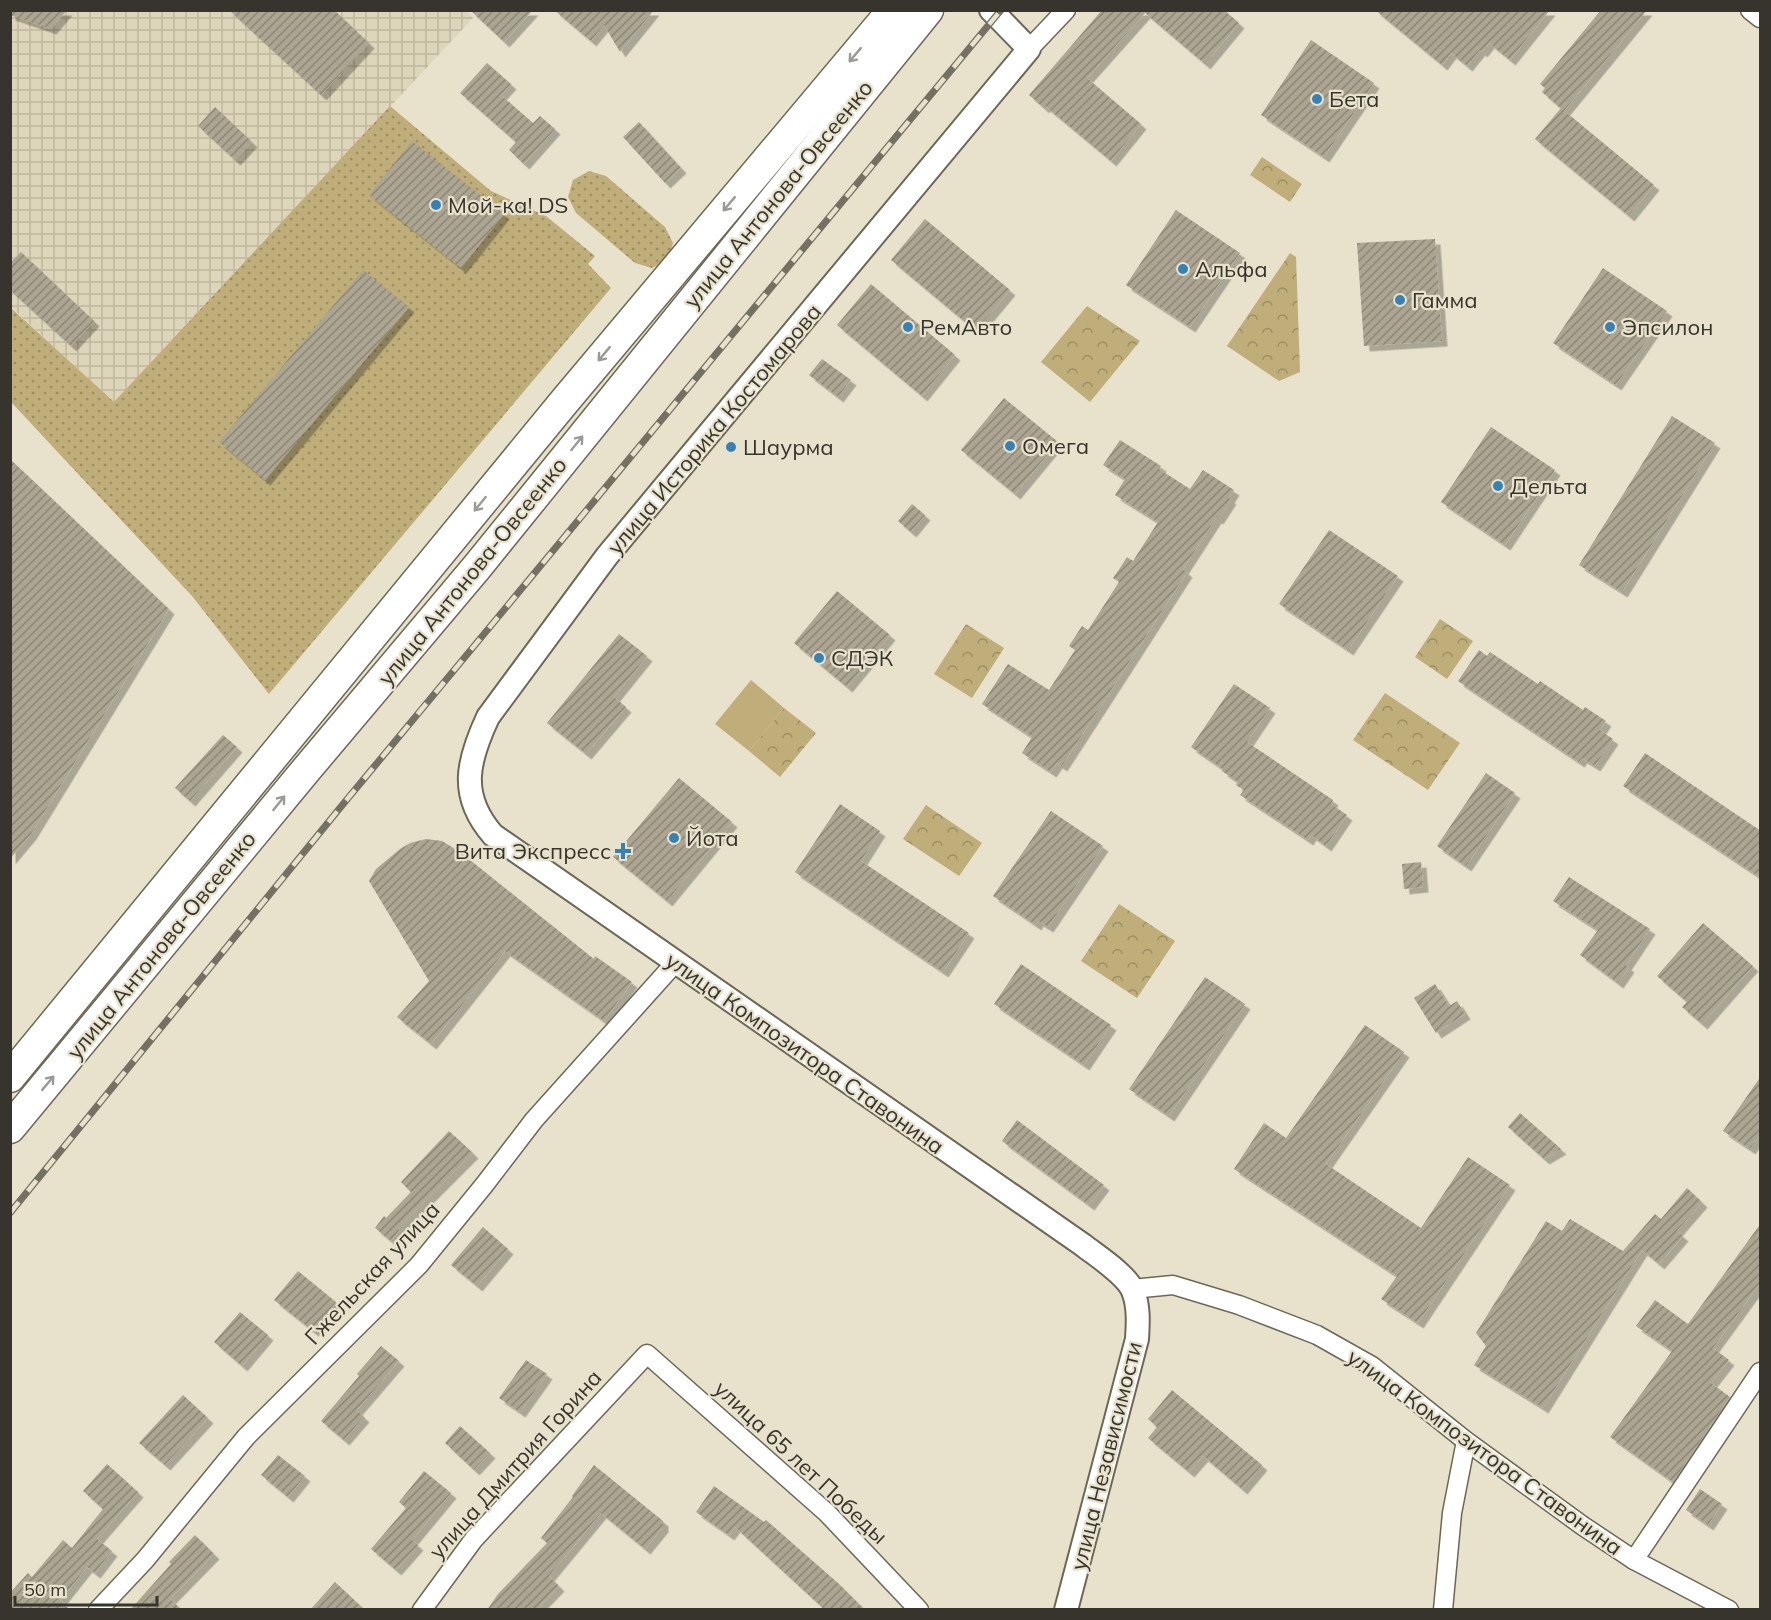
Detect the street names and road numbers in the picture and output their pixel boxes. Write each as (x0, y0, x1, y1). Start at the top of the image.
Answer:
street label: улица Антонова-Овсеенко (677, 74, 879, 314)
street label: улица Историка Костомарова (601, 298, 827, 560)
street label: улица Антонова-Овсеенко (371, 451, 573, 691)
street label: улица Антонова-Овсеенко (60, 825, 262, 1065)
street label: улица Композитора Ставонина (660, 946, 950, 1160)
street label: Гжельская улица (299, 1196, 445, 1350)
street label: улица Независимости (1064, 1339, 1148, 1573)
street label: улица Композитора Ставонина (1342, 1343, 1628, 1561)
street label: улица Дмитрия Горина (423, 1364, 607, 1564)
street label: улица 65 лет Победы (708, 1374, 894, 1550)

